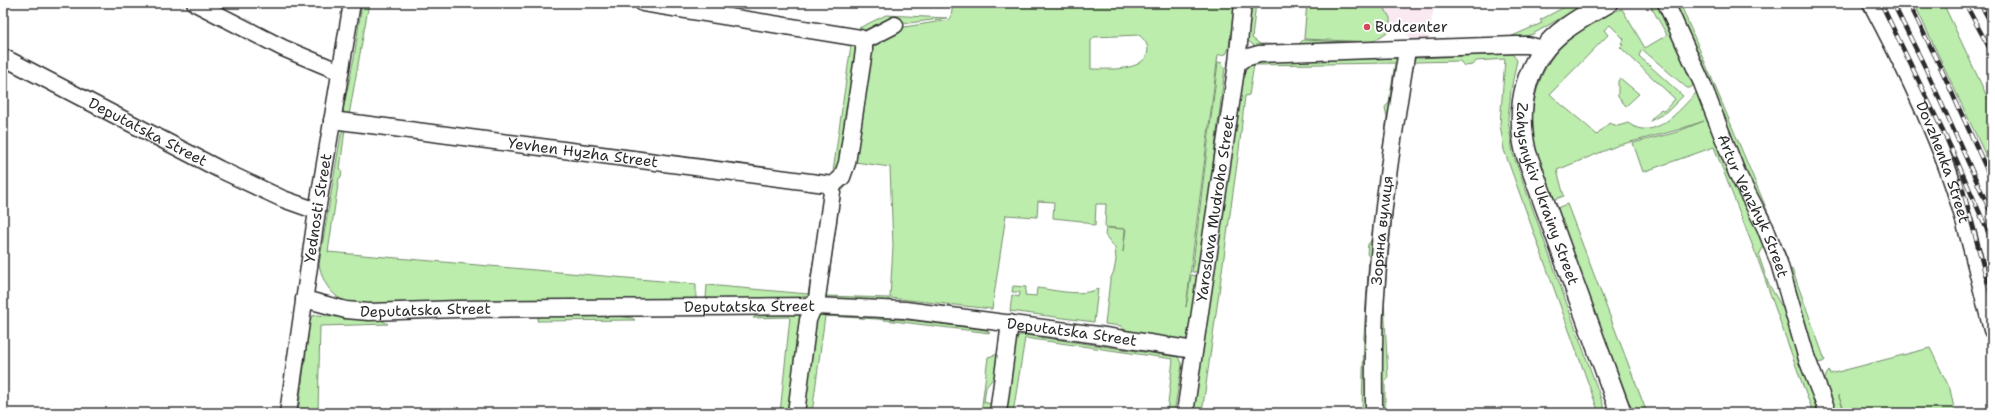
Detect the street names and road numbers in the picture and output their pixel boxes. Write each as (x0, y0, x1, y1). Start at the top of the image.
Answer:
street label: Deputatska Street (85, 93, 210, 171)
street label: Dovzhenka Street (1911, 98, 1974, 225)
street label: Zahysnykiv Ukrainy Street (1512, 102, 1583, 288)
street label: Yaroslava Mudroho Street (1192, 113, 1239, 303)
street label: Artur Venzhyk Street (1713, 131, 1793, 280)
street label: Yevhen Hyzha Street (507, 133, 659, 172)
street label: Yednosti Street (300, 152, 337, 264)
street label: Зоряна вулиця (1367, 174, 1398, 286)
street label: Deputatska Street (684, 296, 815, 317)
street label: Deputatska Street (359, 299, 491, 322)
street label: Deputatska Street (1006, 313, 1138, 351)

